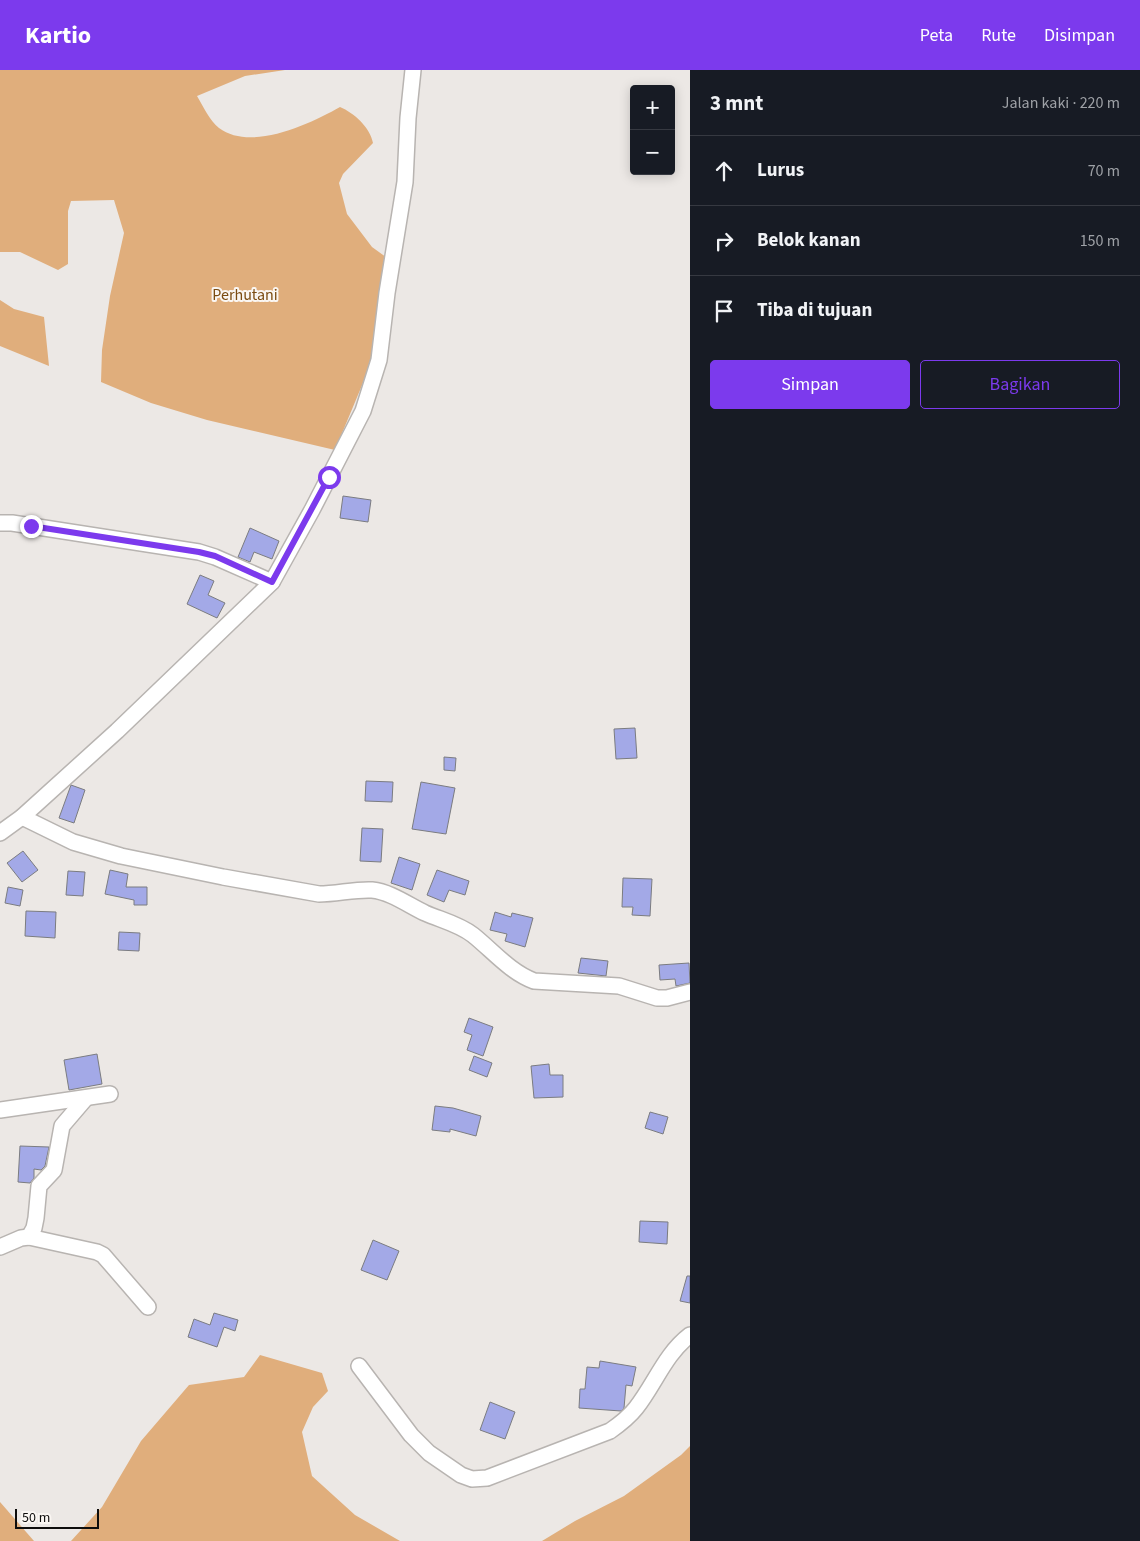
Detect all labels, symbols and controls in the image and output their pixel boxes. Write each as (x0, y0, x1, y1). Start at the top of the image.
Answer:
text: Kartio (25, 18, 91, 53)
text: Peta (920, 23, 953, 48)
text: Rute (981, 23, 1016, 48)
text: Disimpan (1044, 23, 1115, 48)
map controls (630, 85, 675, 175)
button: + (630, 85, 675, 130)
text: 3 mnt (710, 88, 763, 118)
text: Jalan kaki · 220 m (1002, 92, 1120, 114)
button: − (630, 130, 675, 175)
icon: ahead (710, 157, 738, 185)
text: Lurus (757, 157, 804, 184)
text: 70 m (1088, 160, 1120, 182)
icon: right (710, 227, 738, 255)
text: Belok kanan (757, 227, 861, 254)
text: 150 m (1080, 230, 1120, 252)
park label: Perhutani (212, 284, 278, 306)
icon: arrive (710, 297, 738, 325)
text: Tiba di tujuan (757, 297, 872, 324)
button: Simpan (710, 360, 910, 409)
button: Bagikan (920, 360, 1120, 409)
route start (318, 466, 341, 489)
route end (20, 515, 43, 538)
scale bar (15, 1506, 99, 1529)
text: 50 m (22, 1508, 50, 1528)

